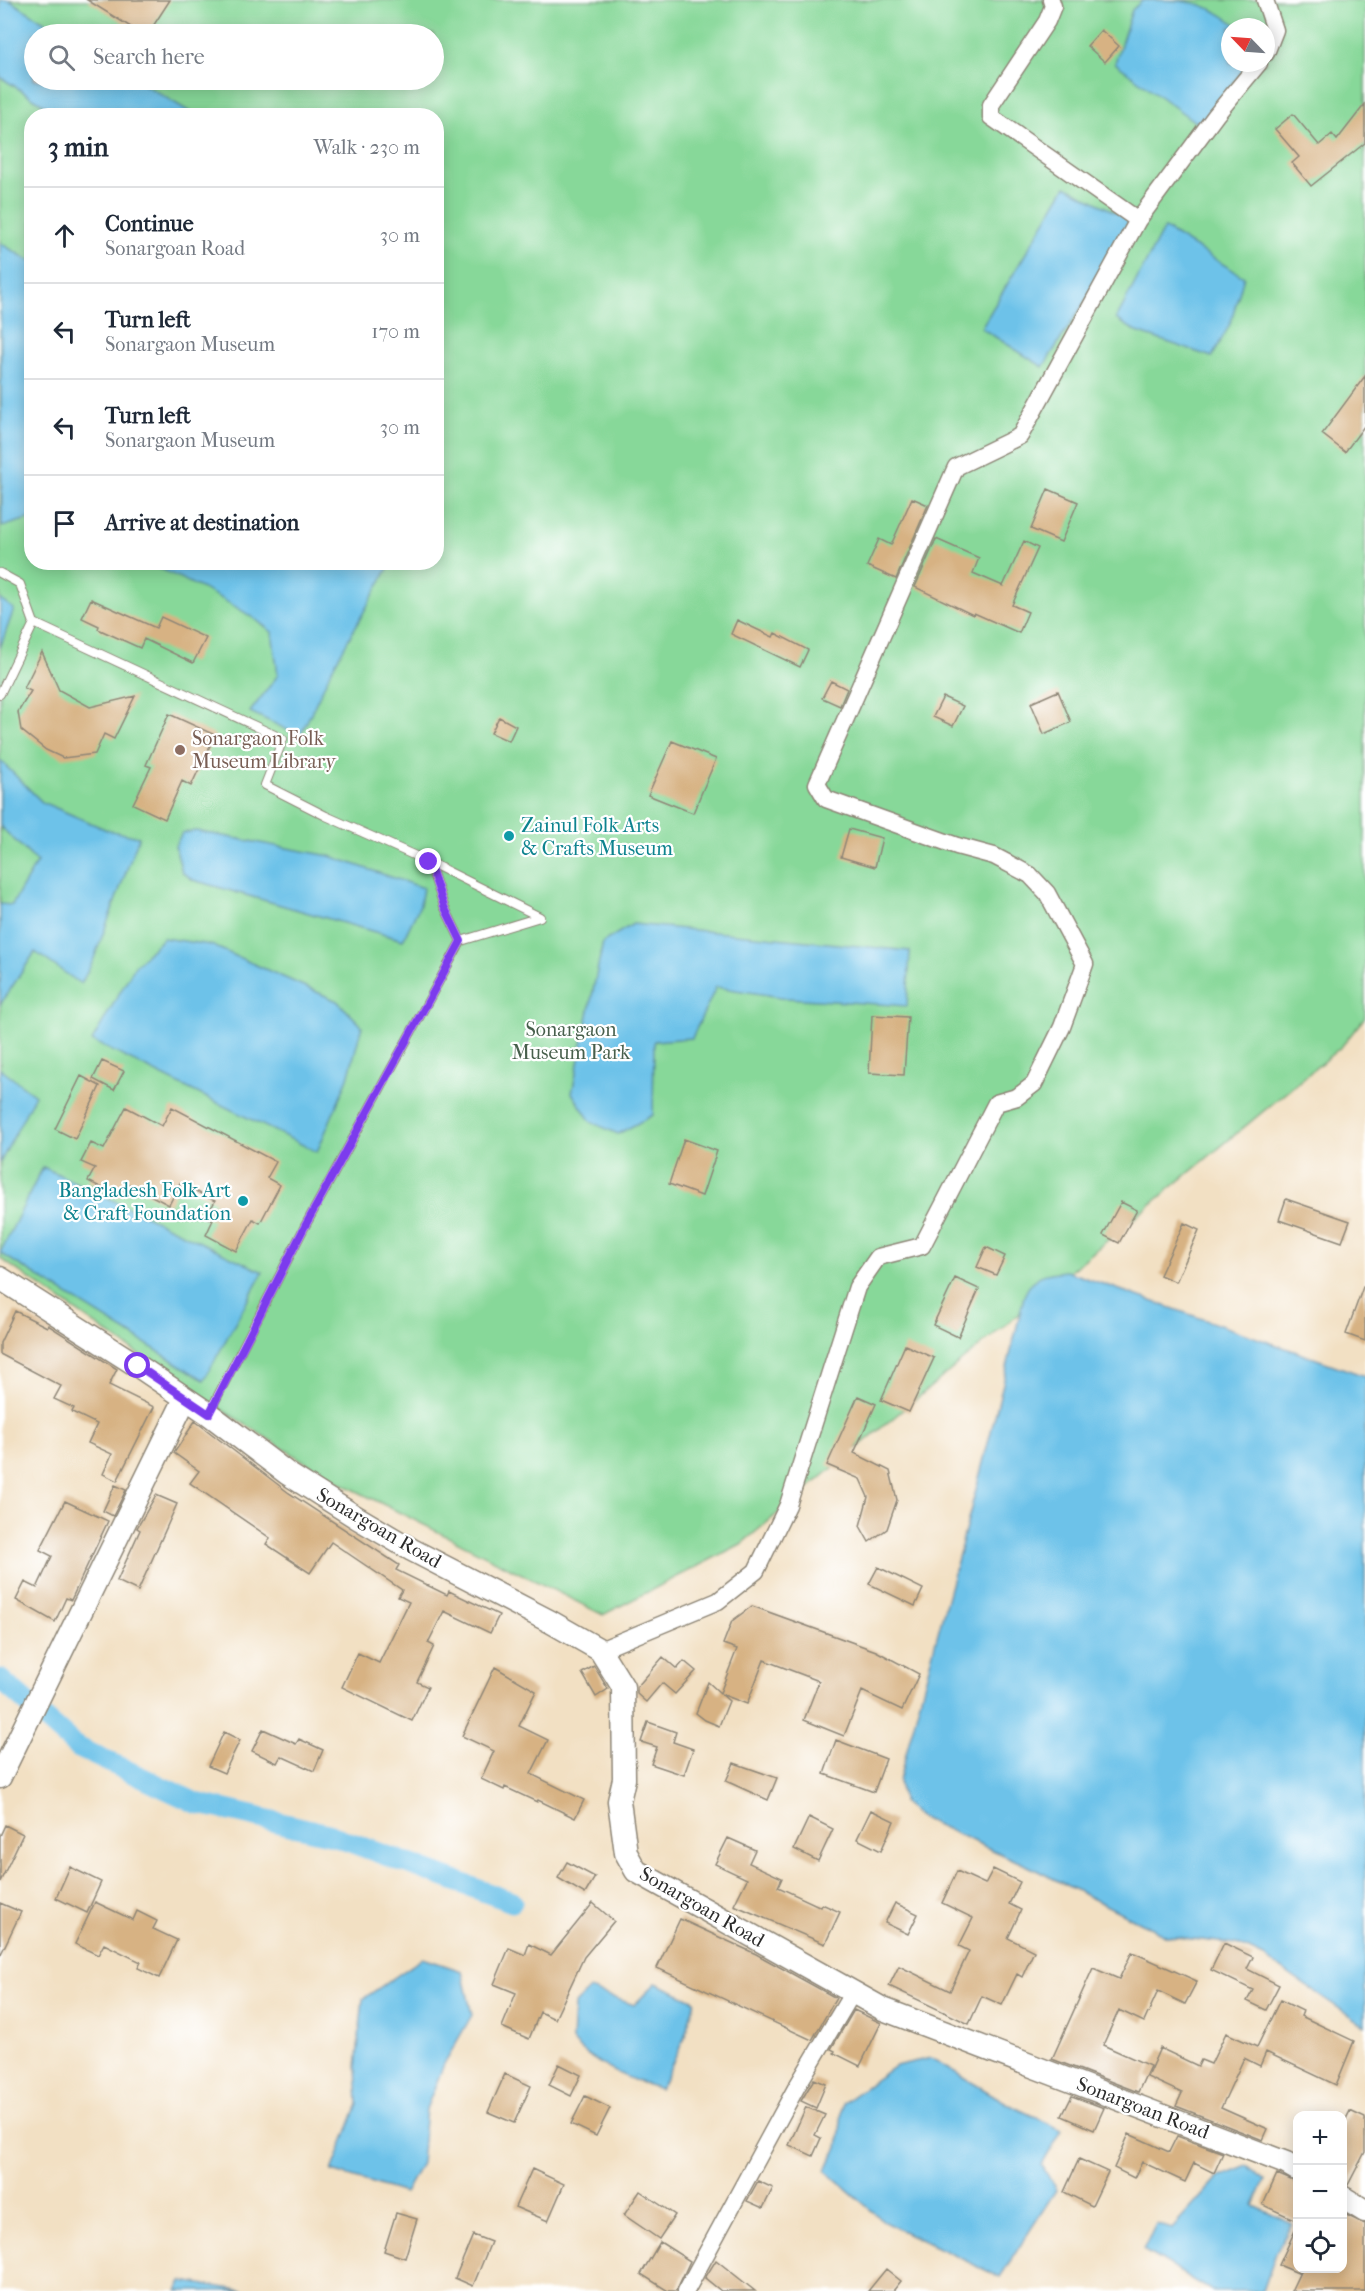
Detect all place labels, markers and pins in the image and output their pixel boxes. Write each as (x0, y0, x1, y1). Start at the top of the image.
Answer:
place label: Sonargaon Folk Museum Library (192, 727, 337, 773)
marker: Sonargaon Folk Museum Library (173, 743, 187, 757)
place label: Zainul Folk Arts & Crafts Museum (521, 814, 673, 860)
marker: Zainul Folk Arts & Crafts Museum (502, 829, 516, 843)
place label: Bangladesh Folk Art & Craft Foundation (59, 1179, 231, 1225)
marker: Bangladesh Folk Art & Craft Foundation (236, 1194, 250, 1208)

